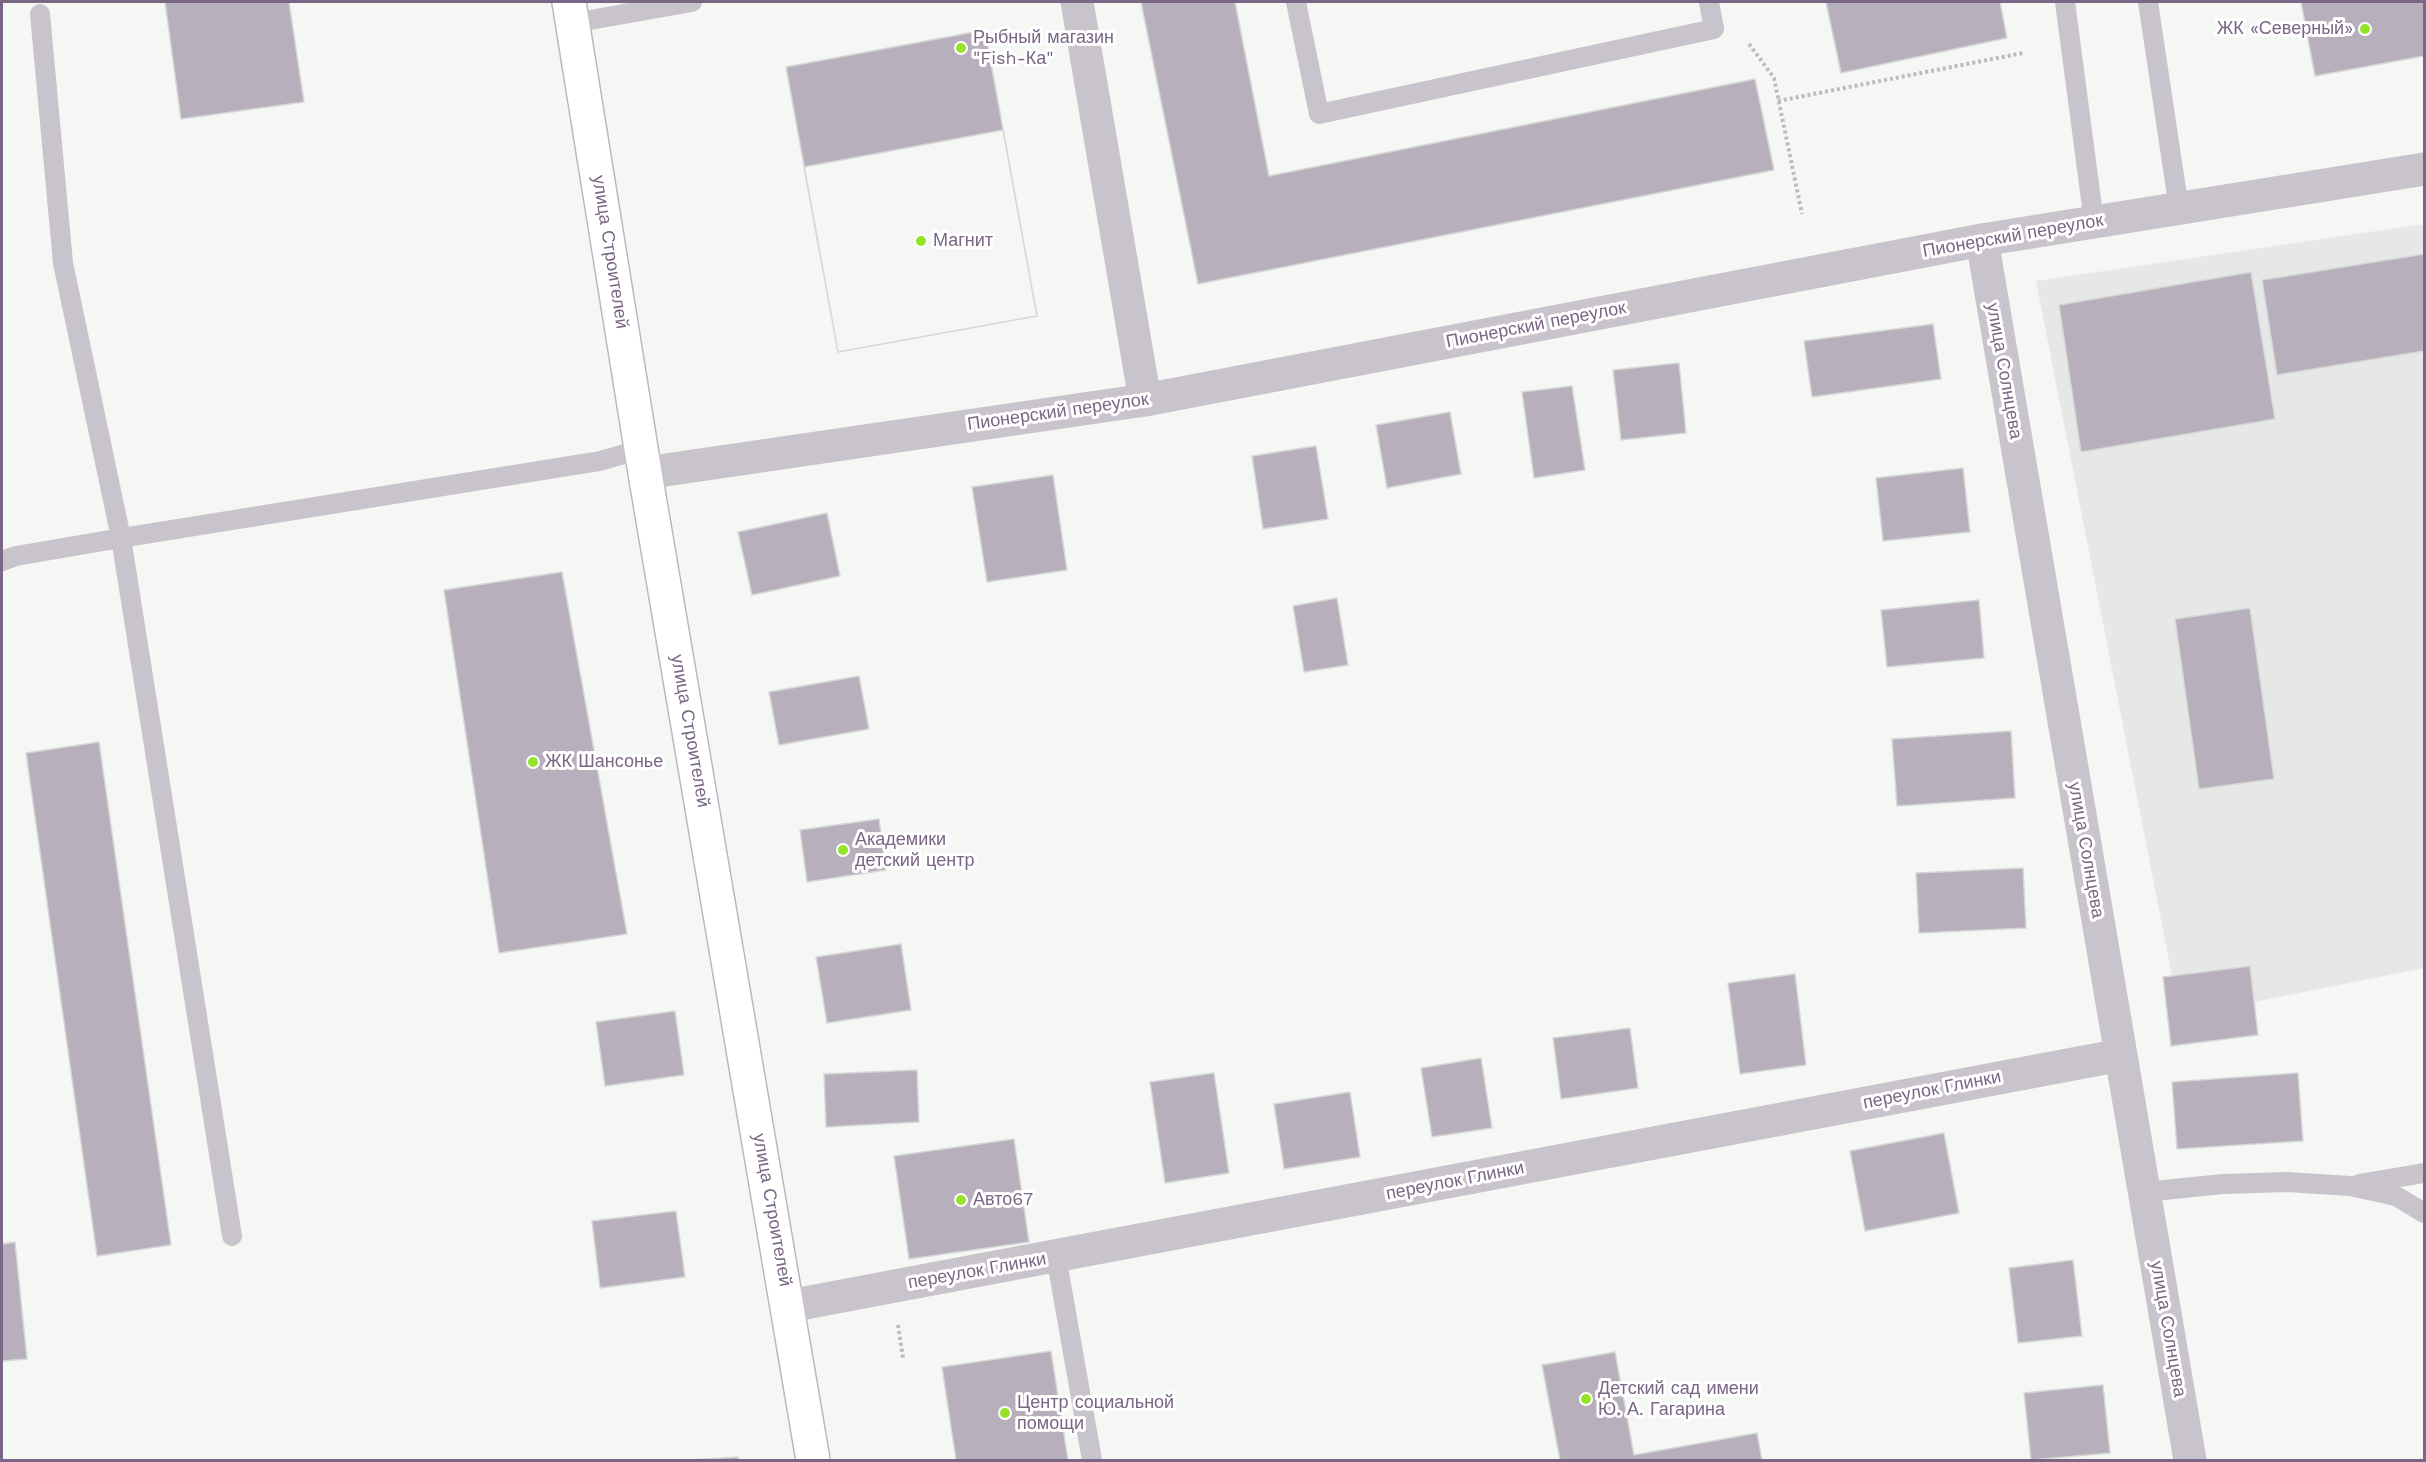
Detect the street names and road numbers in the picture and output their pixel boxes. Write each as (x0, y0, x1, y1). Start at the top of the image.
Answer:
street label: улица Строителей (587, 174, 633, 330)
street label: Пионерский переулок (1921, 209, 2105, 263)
street label: Пионерский переулок (1444, 297, 1628, 353)
street label: улица Солнцева (1981, 301, 2027, 441)
street label: Пионерский переулок (966, 389, 1150, 435)
street label: улица Строителей (666, 653, 714, 809)
street label: улица Солнцева (2063, 780, 2109, 920)
street label: переулок Глинки (1861, 1066, 2003, 1114)
street label: улица Строителей (748, 1132, 796, 1288)
street label: переулок Глинки (1384, 1157, 1526, 1205)
street label: переулок Глинки (906, 1248, 1048, 1294)
street label: улица Солнцева (2145, 1259, 2191, 1399)

